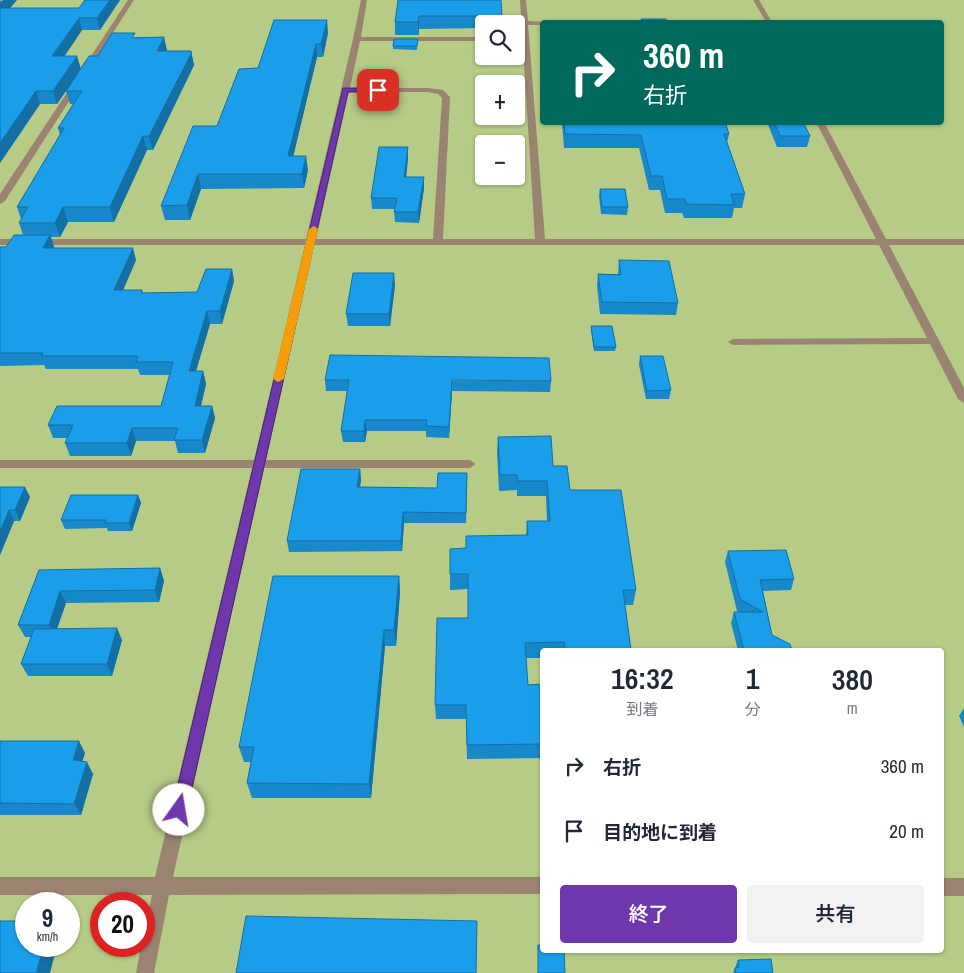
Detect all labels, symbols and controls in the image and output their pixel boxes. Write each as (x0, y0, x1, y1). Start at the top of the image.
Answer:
map controls (475, 15, 525, 185)
button: search (475, 15, 525, 65)
text: 360 m (643, 32, 724, 79)
icon: right (560, 40, 625, 105)
pin (357, 69, 399, 111)
button: + (475, 75, 525, 125)
icon: arrive (364, 76, 392, 104)
text: 右折 (643, 80, 687, 110)
button: − (475, 135, 525, 185)
text: 16:32 (611, 658, 674, 698)
text: 1 (746, 658, 760, 698)
text: 380 (832, 659, 873, 699)
text: m (847, 697, 858, 719)
text: 到着 (626, 698, 658, 720)
text: 分 (745, 698, 761, 720)
icon: right (560, 752, 588, 780)
text: 360 m (881, 753, 924, 779)
text: 右折 (603, 754, 641, 780)
position arrow (152, 783, 204, 835)
icon: arrive (560, 817, 588, 845)
text: 20 m (889, 818, 924, 844)
text: 目的地に到着 (603, 819, 717, 845)
button: 終了 (560, 885, 737, 943)
button: 共有 (747, 885, 924, 943)
speed limit sign: 20 (90, 892, 155, 957)
text: 9 (42, 901, 53, 935)
text: km/h (37, 929, 58, 945)

